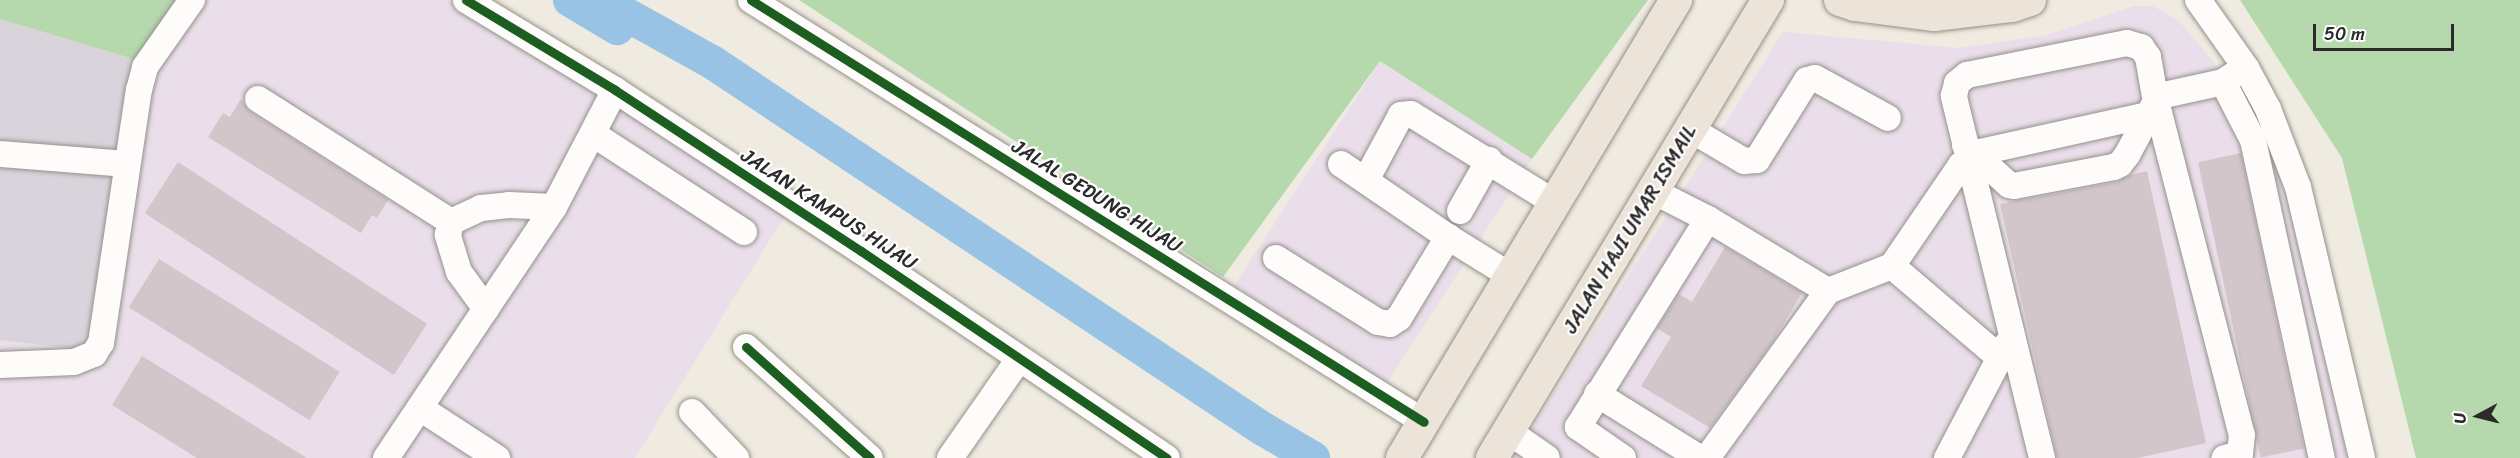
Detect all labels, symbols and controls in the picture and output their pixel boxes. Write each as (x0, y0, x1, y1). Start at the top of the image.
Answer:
scale bar (2316, 12, 2457, 50)
text: 50 m (2324, 18, 2365, 50)
street label: JALAN HAJI UMAR ISMAIL (1558, 121, 1702, 337)
street label: JALAL GEDUNG HIJAU (1007, 134, 1187, 258)
street label: JALAN KAMPUS HIJAU (736, 143, 922, 275)
north arrow (2448, 386, 2508, 446)
text: U (2445, 411, 2475, 425)

